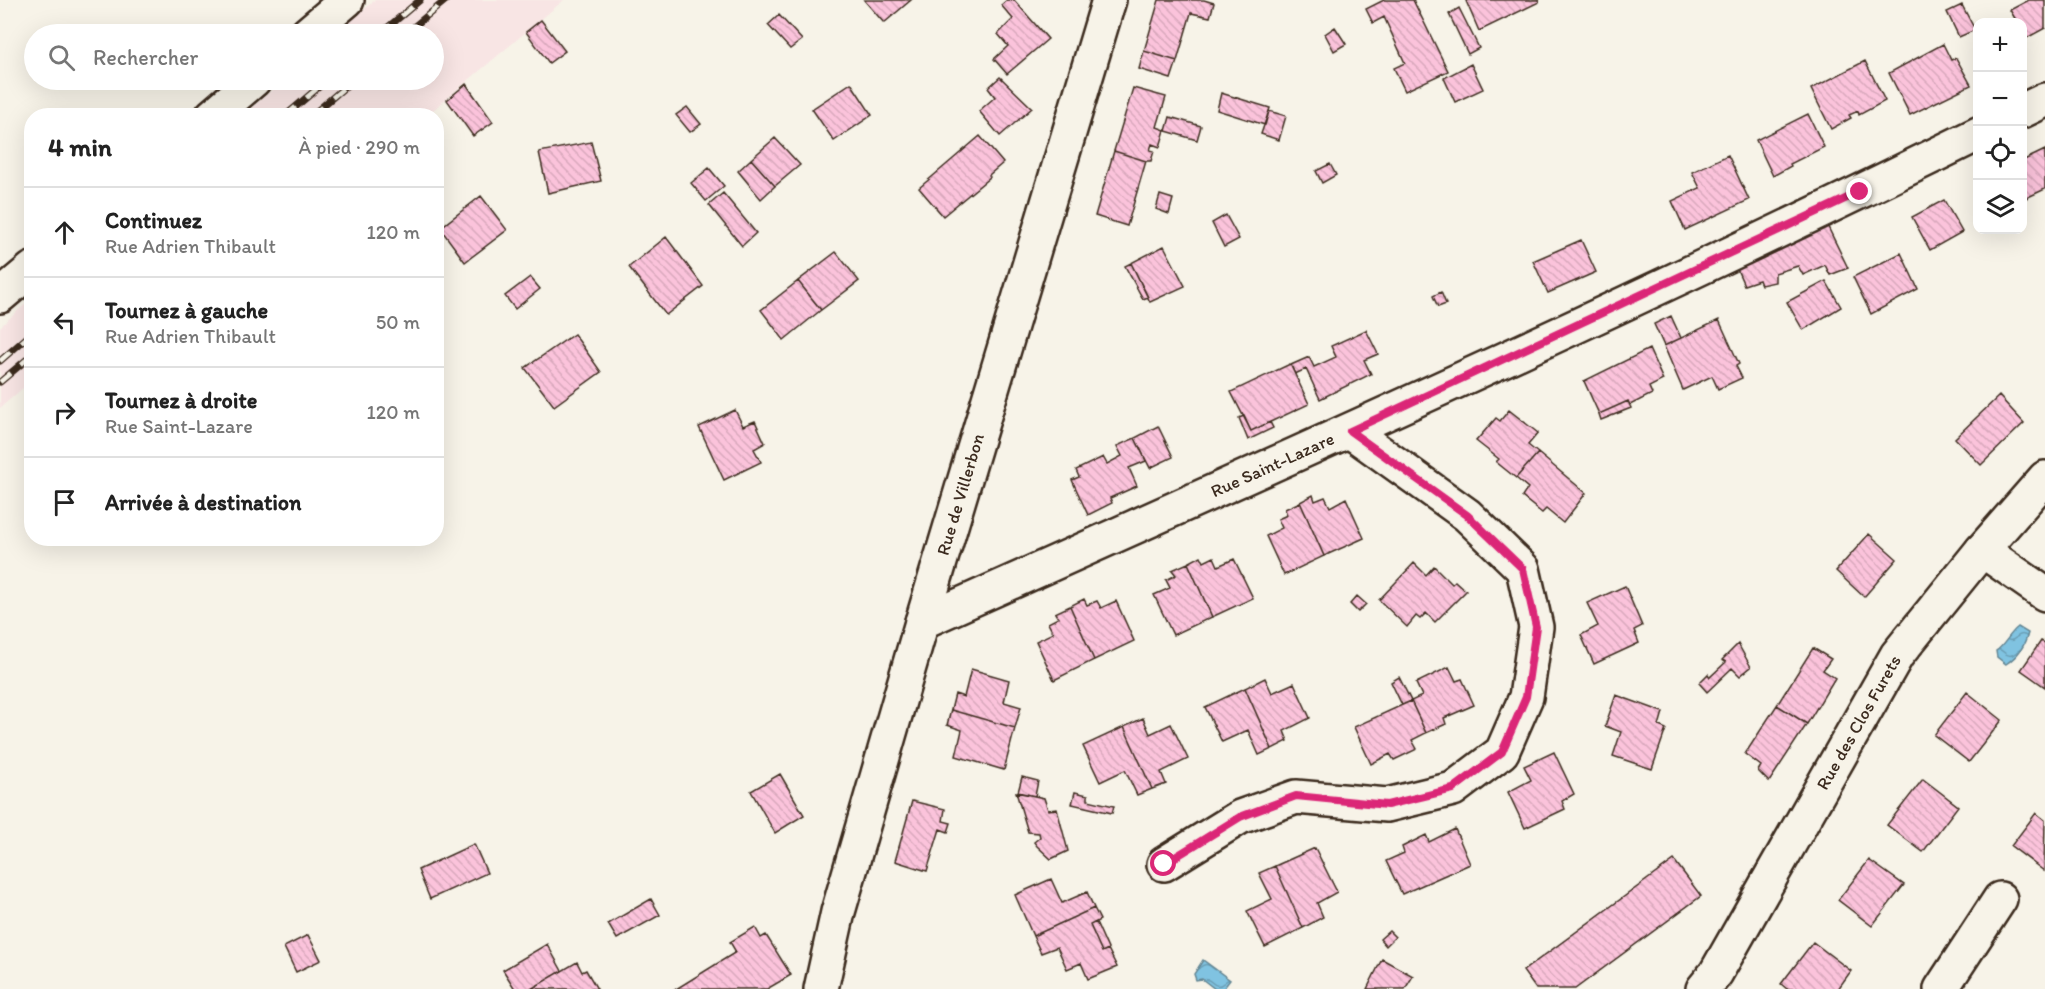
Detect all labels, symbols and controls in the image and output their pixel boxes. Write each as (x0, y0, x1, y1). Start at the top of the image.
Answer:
map controls (1973, 18, 2027, 234)
button: + (1973, 18, 2027, 72)
search box (24, 24, 444, 90)
icon: search (45, 41, 78, 74)
text: Rechercher (93, 44, 198, 71)
button: − (1973, 72, 2027, 126)
button: locate (1973, 126, 2027, 180)
text: 4 min (48, 131, 112, 163)
text: À pied · 290 m (298, 135, 420, 159)
route end (1846, 178, 1872, 204)
button: layers (1973, 180, 2027, 234)
text: Continuez (105, 207, 202, 234)
icon: ahead (48, 216, 81, 249)
text: 120 m (367, 220, 420, 244)
text: Rue Adrien Thibault (105, 234, 276, 258)
text: Tournez à gauche (105, 297, 268, 324)
icon: left (48, 306, 81, 339)
text: 50 m (376, 310, 420, 334)
text: Rue Adrien Thibault (105, 324, 276, 348)
text: Tournez à droite (105, 387, 257, 414)
icon: right (48, 396, 81, 429)
text: 120 m (367, 400, 420, 424)
text: Rue Saint-Lazare (105, 414, 253, 438)
street label: Rue Saint-Lazare (1207, 428, 1338, 502)
street label: Rue de Villerbon (932, 431, 989, 558)
icon: arrive (48, 486, 81, 519)
text: Arrivée à destination (105, 489, 301, 516)
street label: Rue des Clos Furets (1812, 651, 1906, 794)
route start (1150, 850, 1176, 876)

